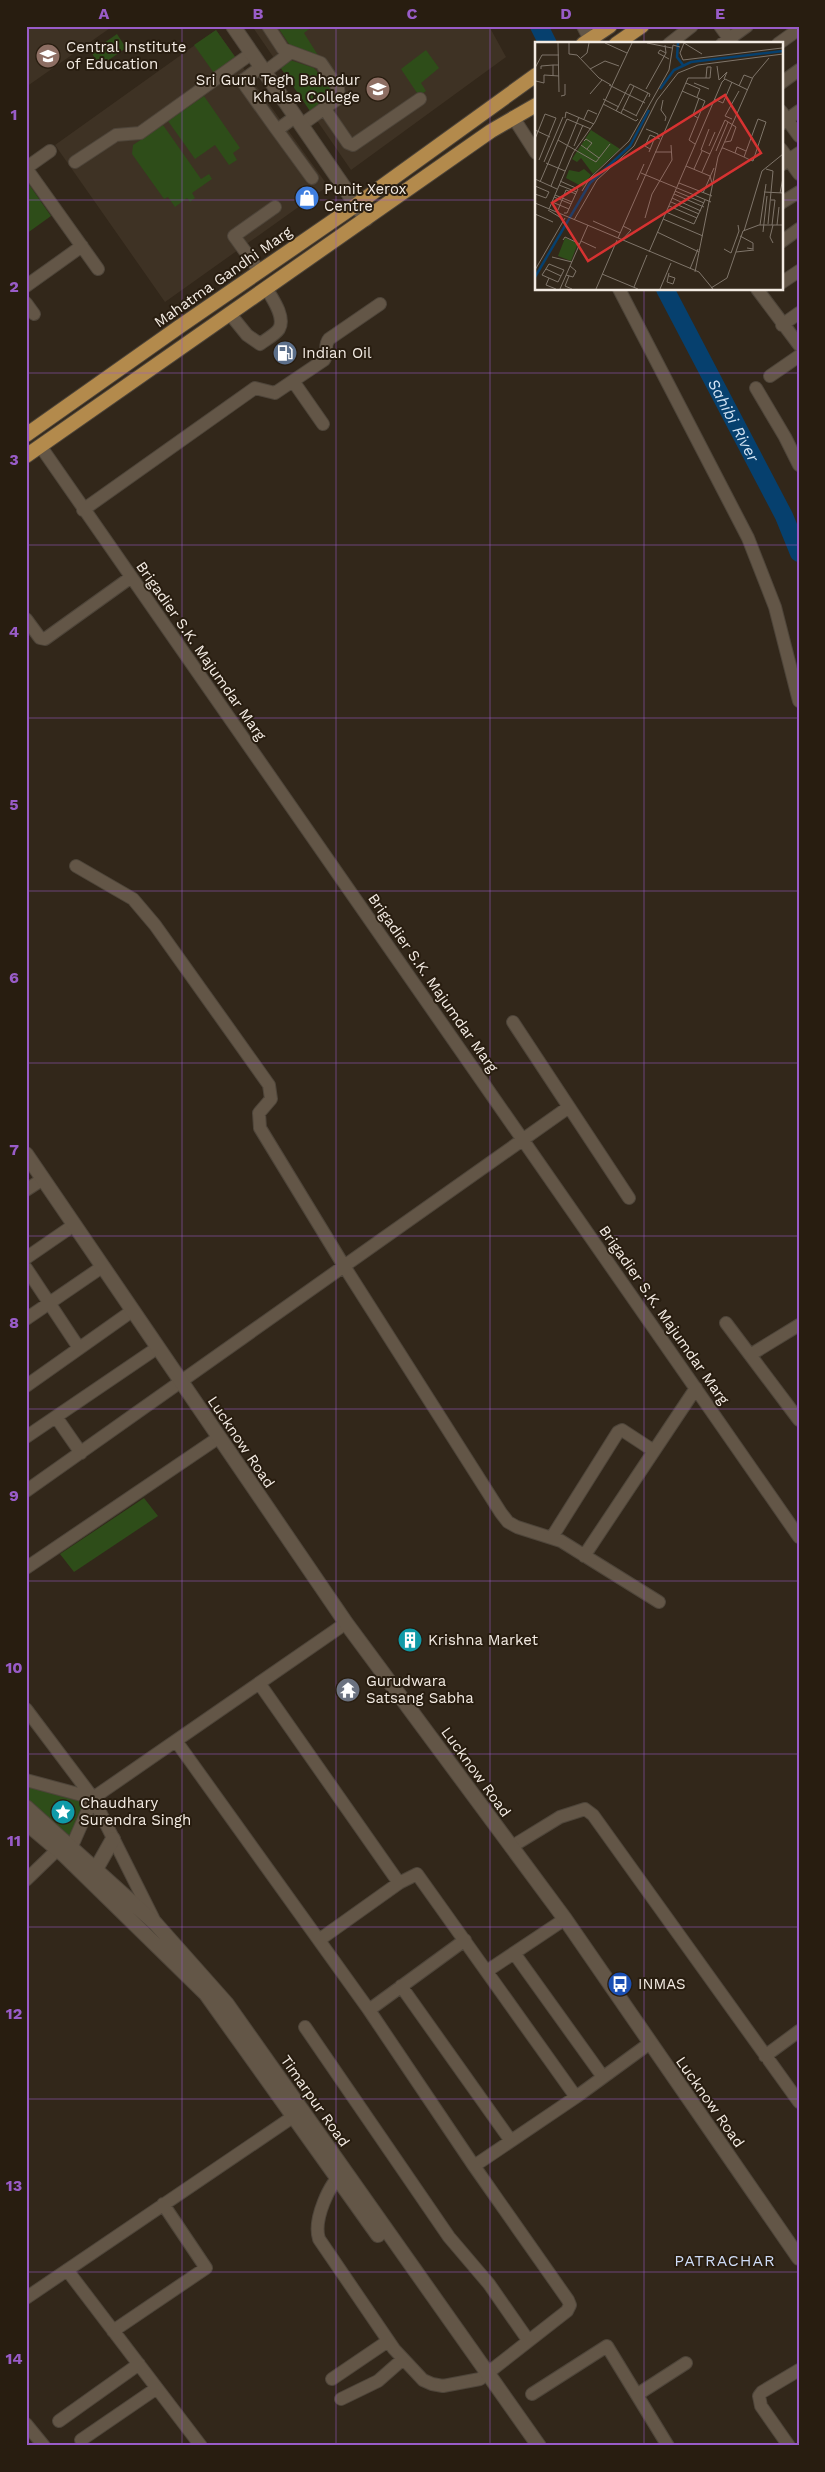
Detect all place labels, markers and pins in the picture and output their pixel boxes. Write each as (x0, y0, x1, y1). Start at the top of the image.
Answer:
place label: Central Institute of Education (66, 38, 186, 73)
school or university icon: Central Institute of Education (35, 43, 61, 69)
place label: Sri Guru Tegh Bahadur Khalsa College (196, 71, 360, 106)
school or university icon: Sri Guru Tegh Bahadur Khalsa College (365, 76, 391, 102)
place label: Punit Xerox Centre (324, 180, 407, 215)
shop icon: Punit Xerox Centre (294, 185, 320, 211)
fuel station icon: Indian Oil (272, 340, 298, 366)
place label: Indian Oil (302, 344, 372, 362)
building icon: Krishna Market (397, 1627, 423, 1653)
place label: Krishna Market (428, 1631, 539, 1649)
place label: Gurudwara Satsang Sabha (366, 1672, 474, 1707)
temple icon: Gurudwara Satsang Sabha (335, 1677, 361, 1703)
place label: Chaudhary Surendra Singh (80, 1794, 191, 1829)
place icon: Chaudhary Surendra Singh (50, 1799, 76, 1825)
bus stop icon: INMAS (607, 1971, 633, 1997)
place label: INMAS (638, 1975, 686, 1993)

